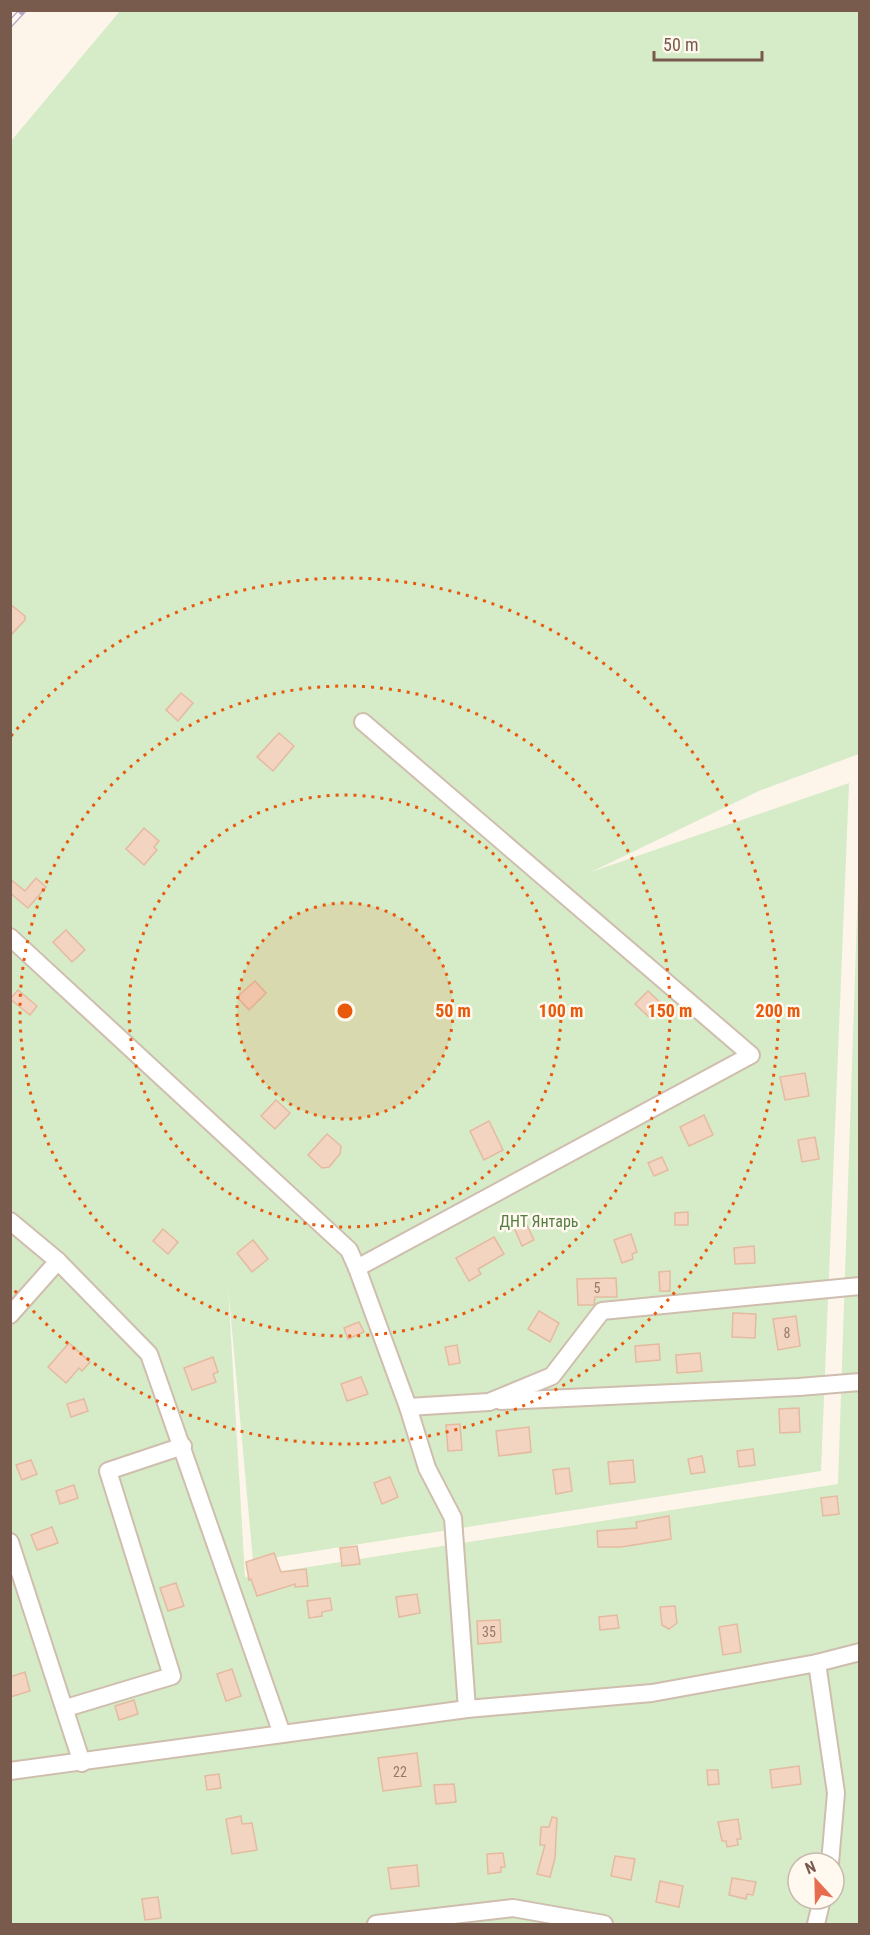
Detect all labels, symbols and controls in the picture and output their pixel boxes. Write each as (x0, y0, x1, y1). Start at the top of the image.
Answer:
scale bar (654, 24, 762, 62)
text: 50 m (663, 34, 698, 55)
text: 50 m (435, 1000, 471, 1021)
text: 100 m (539, 1000, 583, 1021)
text: 150 m (648, 1000, 692, 1021)
text: 200 m (756, 1000, 800, 1021)
centre of rings (335, 1001, 355, 1021)
park label: ДНТ Янтарь (500, 1212, 578, 1231)
house number: 5 (594, 1280, 601, 1296)
house number: 8 (784, 1325, 791, 1341)
house number: 35 (482, 1624, 496, 1640)
house number: 22 (393, 1764, 407, 1780)
north arrow (786, 1851, 846, 1911)
text: N (802, 1857, 819, 1878)

